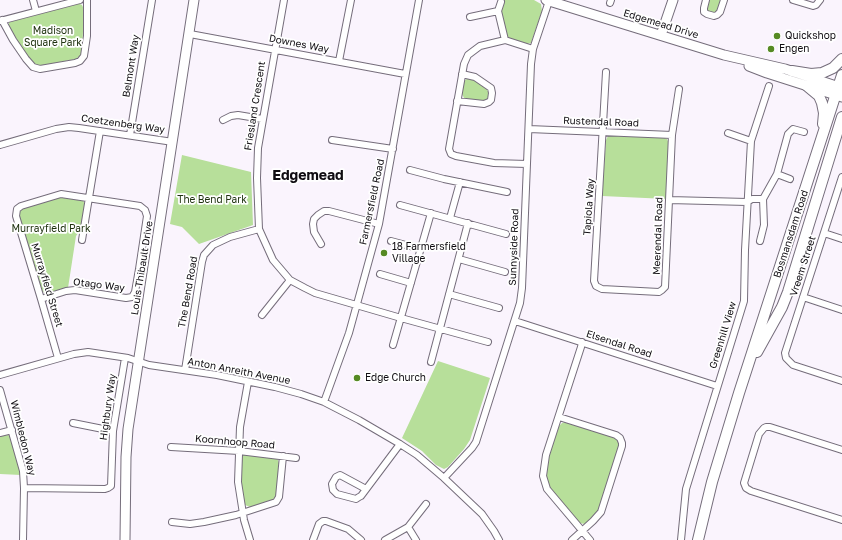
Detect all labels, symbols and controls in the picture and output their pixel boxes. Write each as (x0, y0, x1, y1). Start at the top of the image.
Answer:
street label: Edgemead Drive (622, 7, 700, 41)
park label: Madison Square Park (24, 25, 82, 48)
place label: Quickshop (785, 30, 836, 42)
marker: Quickshop (772, 31, 782, 41)
street label: Downes Way (268, 32, 330, 56)
street label: Belmont Way (120, 34, 142, 98)
place label: Engen (779, 43, 809, 55)
marker: Engen (766, 44, 776, 54)
street label: Friesland Crescent (242, 60, 268, 152)
street label: Coetzenberg Way (80, 112, 166, 136)
street label: Rustendal Road (563, 115, 639, 129)
street label: Farmersfield Road (357, 158, 387, 246)
district label: Edgemead (272, 168, 344, 184)
street label: Tapiola Way (581, 178, 597, 236)
street label: Bosmansdam Road (771, 189, 811, 279)
park label: The Bend Park (177, 194, 247, 206)
street label: Meerendal Road (651, 197, 665, 275)
street label: Sunnyside Road (507, 208, 521, 286)
street label: Louis Thibault Drive (129, 220, 155, 316)
park label: Murrayfield Park (11, 223, 91, 235)
street label: Vreem Street (788, 234, 818, 298)
place label: 18 Farmersfield Village (392, 241, 466, 264)
street label: Murrayfield Street (29, 242, 65, 328)
marker: 18 Farmersfield Village (379, 248, 389, 258)
street label: The Bend Road (176, 255, 200, 329)
street label: Otago Way (72, 276, 126, 294)
street label: Greenhill View (707, 300, 739, 370)
street label: Elsendal Road (585, 328, 653, 360)
street label: Anton Anreith Avenue (187, 355, 291, 387)
place label: Edge Church (365, 372, 426, 384)
street label: Highbury Way (97, 373, 119, 441)
marker: Edge Church (352, 373, 362, 383)
street label: Wimbledon Way (8, 399, 38, 477)
street label: Koornhoop Road (195, 433, 275, 451)

